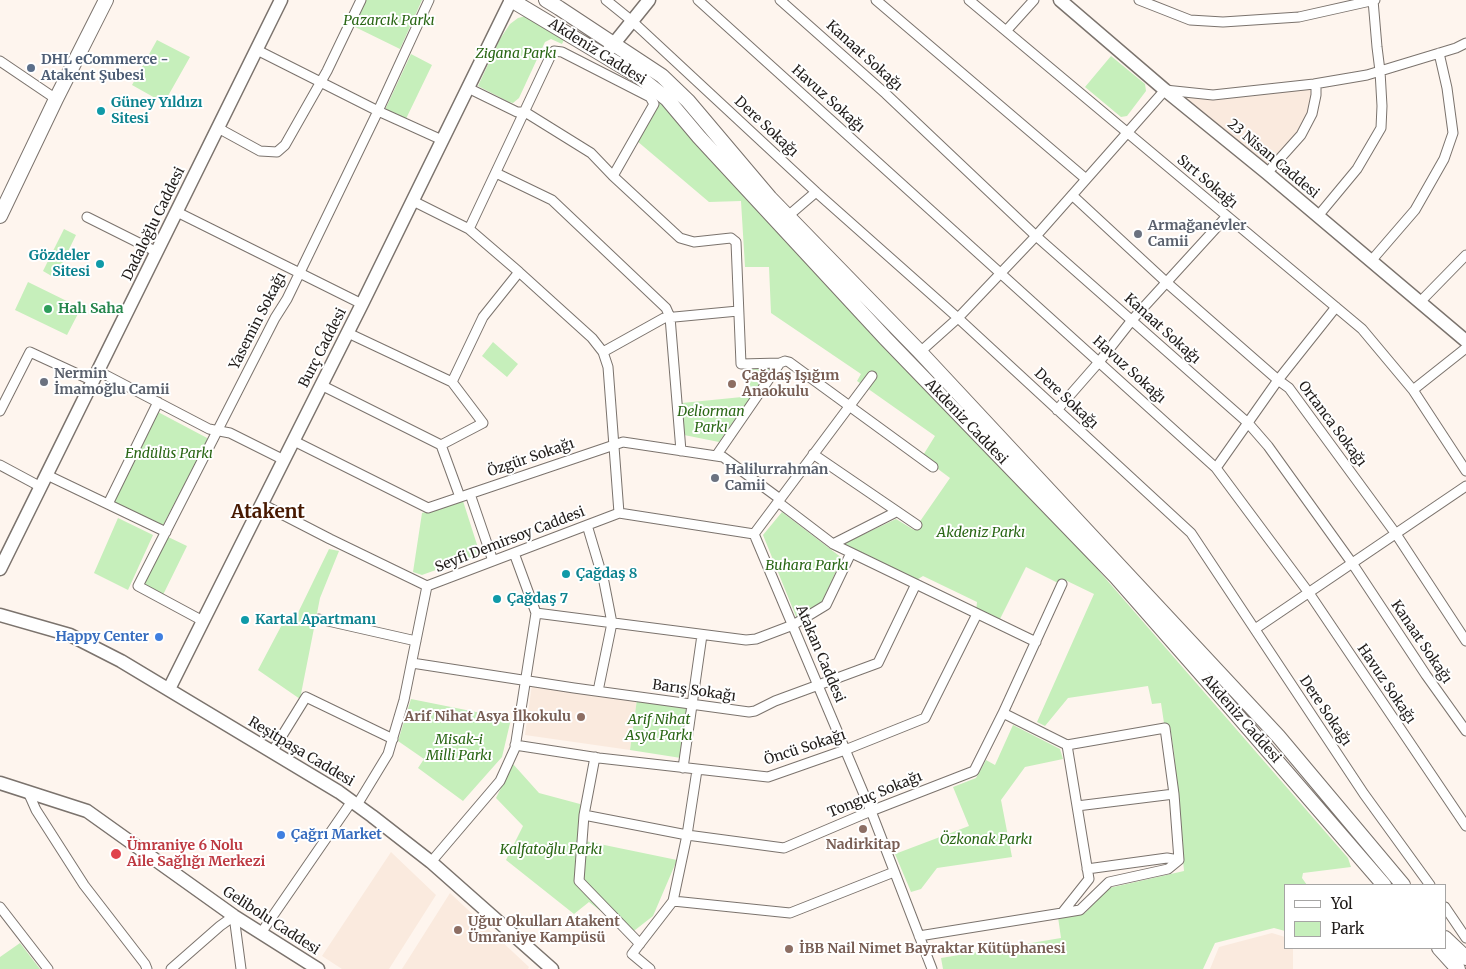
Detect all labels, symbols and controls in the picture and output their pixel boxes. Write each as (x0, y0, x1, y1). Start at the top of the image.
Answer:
park label: Pazarcık Parkı (343, 13, 435, 29)
street label: Akdeniz Caddesi (545, 15, 649, 89)
street label: Kanaat Sokağı (822, 17, 906, 95)
park label: Zigana Parkı (475, 46, 557, 62)
place label: DHL eCommerce - Atakent Şubesi (41, 52, 169, 84)
marker: DHL eCommerce - Atakent Şubesi (25, 62, 37, 74)
street label: Havuz Sokağı (788, 62, 868, 136)
street label: Dere Sokağı (731, 93, 801, 161)
place label: Güney Yıldızı Sitesi (111, 95, 203, 128)
marker: Güney Yıldızı Sitesi (95, 105, 107, 117)
street label: 23 Nisan Caddesi (1224, 116, 1322, 202)
street label: Sırt Sokağı (1173, 152, 1241, 212)
street label: Dadaloğlu Caddesi (119, 165, 189, 283)
place label: Armağanevler Camii (1148, 218, 1247, 250)
marker: Armağanevler Camii (1132, 228, 1144, 240)
place label: Gözdeler Sitesi (29, 248, 90, 280)
marker: Gözdeler Sitesi (94, 258, 106, 270)
street label: Yasemin Sokağı (226, 270, 290, 372)
street label: Kanaat Sokağı (1120, 290, 1204, 368)
place label: Halı Saha (58, 301, 124, 317)
marker: Halı Saha (42, 303, 54, 315)
street label: Burç Caddesi (296, 305, 350, 391)
street label: Havuz Sokağı (1089, 333, 1169, 407)
street label: Dere Sokağı (1031, 365, 1101, 433)
place label: Nermin İmamoğlu Camii (54, 366, 170, 398)
place label: Çağdaş Işığım Anaokulu (742, 368, 839, 401)
marker: Nermin İmamoğlu Camii (38, 376, 50, 388)
street label: Akdeniz Caddesi (921, 376, 1011, 468)
marker: Çağdaş Işığım Anaokulu (726, 378, 738, 390)
street label: Ortanca Sokağı (1294, 378, 1370, 470)
park label: Deliorman Parkı (677, 404, 745, 437)
street label: Özgür Sokağı (486, 435, 576, 481)
park label: Endülüs Parkı (125, 446, 213, 462)
place label: Halilurrahman Camii (725, 462, 828, 494)
marker: Halilurrahman Camii (709, 472, 721, 484)
district label: Atakent (231, 502, 305, 524)
street label: Seyfi Demirsoy Caddesi (433, 504, 587, 576)
park label: Akdeniz Parkı (937, 525, 1025, 541)
park label: Buhara Parkı (765, 558, 849, 574)
place label: Çağdaş 8 (576, 566, 637, 582)
marker: Çağdaş 8 (560, 568, 572, 580)
place label: Çağdaş 7 (507, 591, 568, 607)
marker: Çağdaş 7 (491, 593, 503, 605)
street label: Kanaat Sokağı (1387, 597, 1455, 687)
street label: Atakan Caddesi (792, 603, 848, 705)
place label: Kartal Apartmanı (255, 612, 376, 628)
marker: Kartal Apartmanı (239, 614, 251, 626)
place label: Happy Center (55, 629, 149, 645)
marker: Happy Center (153, 631, 165, 643)
street label: Havuz Sokağı (1353, 641, 1419, 727)
street label: Akdeniz Caddesi (1198, 671, 1284, 767)
street label: Dere Sokağı (1295, 673, 1355, 749)
street label: Barış Sokağı (651, 677, 737, 705)
place label: Arif Nihat Asya İlkokulu (404, 709, 571, 725)
marker: Arif Nihat Asya İlkokulu (575, 711, 587, 723)
park label: Arif Nihat Asya Parkı (625, 712, 693, 744)
street label: Reşitpaşa Caddesi (245, 714, 357, 790)
street label: Öncü Sokağı (762, 727, 848, 769)
park label: Misak-i Milli Parkı (426, 732, 492, 764)
street label: Tonguç Sokağı (825, 768, 925, 822)
marker: Nadirkitap (857, 823, 869, 835)
place label: Çağrı Market (291, 827, 382, 843)
marker: Çağrı Market (275, 829, 287, 841)
park label: Özkonak Parkı (940, 832, 1032, 848)
place label: Nadirkitap (826, 837, 900, 853)
place label: Ümraniye 6 Nolu Aile Sağlığı Merkezi (127, 838, 265, 870)
park label: Kalfatoğlu Parkı (500, 842, 602, 858)
marker: Ümraniye 6 Nolu Aile Sağlığı Merkezi (109, 847, 123, 861)
street label: Gelibolu Caddesi (219, 883, 323, 959)
legend (1284, 884, 1446, 949)
text: Yol (1331, 894, 1353, 913)
place label: Uğur Okulları Atakent Ümraniye Kampüsü (468, 914, 620, 946)
text: Park (1331, 919, 1364, 938)
marker: Uğur Okulları Atakent Ümraniye Kampüsü (452, 924, 464, 936)
place label: İBB Nail Nimet Bayraktar Kütüphanesi (799, 941, 1066, 957)
marker: İBB Nail Nimet Bayraktar Kütüphanesi (783, 943, 795, 955)

